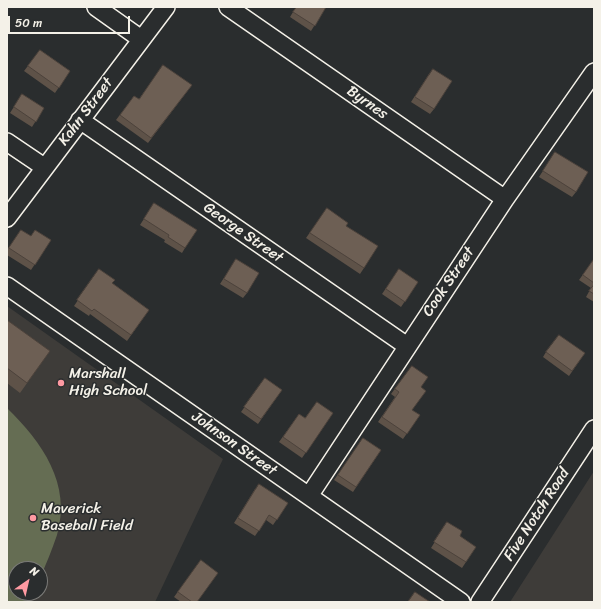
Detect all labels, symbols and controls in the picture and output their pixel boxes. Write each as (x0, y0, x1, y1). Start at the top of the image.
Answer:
scale bar (10, 8, 132, 34)
text: 50 m (15, 12, 42, 34)
street label: Kahn Street (55, 75, 117, 149)
street label: Byrnes (343, 82, 391, 124)
street label: George Street (200, 199, 286, 267)
street label: Cook Street (419, 244, 479, 320)
place label: Marshall High School (69, 365, 147, 400)
marker: Marshall High School (56, 378, 66, 388)
street label: Johnson Street (188, 408, 280, 480)
street label: Five Notch Road (500, 465, 574, 565)
place label: Maverick Baseball Field (41, 500, 133, 535)
marker: Maverick Baseball Field (28, 513, 38, 523)
north arrow (8, 561, 48, 601)
text: N (26, 561, 43, 581)

